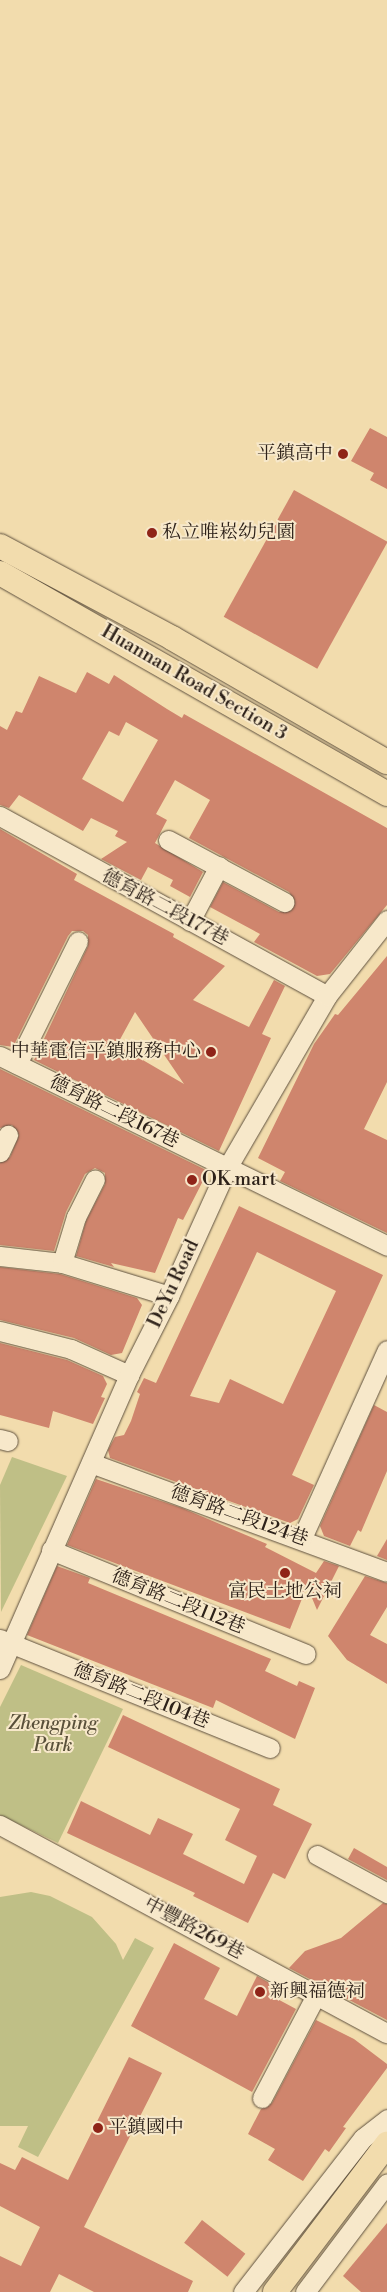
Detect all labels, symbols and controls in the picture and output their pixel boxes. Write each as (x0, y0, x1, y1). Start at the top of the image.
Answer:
place label: 平鎮高中 (257, 443, 333, 465)
marker: 平鎮高中 (337, 448, 349, 460)
place label: 私立唯崧幼兒園 (162, 522, 295, 544)
marker: 私立唯崧幼兒園 (146, 527, 158, 539)
street label: Huannan Road Section 3 (97, 620, 291, 746)
street label: 德育路二段177巷 (98, 865, 232, 951)
place label: 中華電信平鎮服務中心 (11, 1041, 201, 1063)
marker: 中華電信平鎮服務中心 (205, 1046, 217, 1058)
street label: 德育路二段167巷 (45, 1071, 183, 1153)
place label: OK mart (202, 1169, 276, 1191)
marker: OK mart (186, 1174, 198, 1186)
street label: DeYu Road (144, 1236, 204, 1332)
street label: 德育路二段124巷 (167, 1481, 311, 1551)
street label: 德育路二段112巷 (108, 1565, 248, 1639)
marker: 富民土地公祠 (279, 1567, 291, 1579)
place label: 富民土地公祠 (228, 1581, 342, 1603)
street label: 德育路二段104巷 (69, 1658, 213, 1734)
park label: Zhengping Park (8, 1713, 98, 1757)
street label: 中豐路269巷 (140, 1893, 248, 1965)
place label: 新興福德祠 (270, 1981, 365, 2003)
marker: 新興福德祠 (254, 1986, 266, 1998)
place label: 平鎮國中 (108, 2117, 184, 2139)
marker: 平鎮國中 (92, 2122, 104, 2134)

